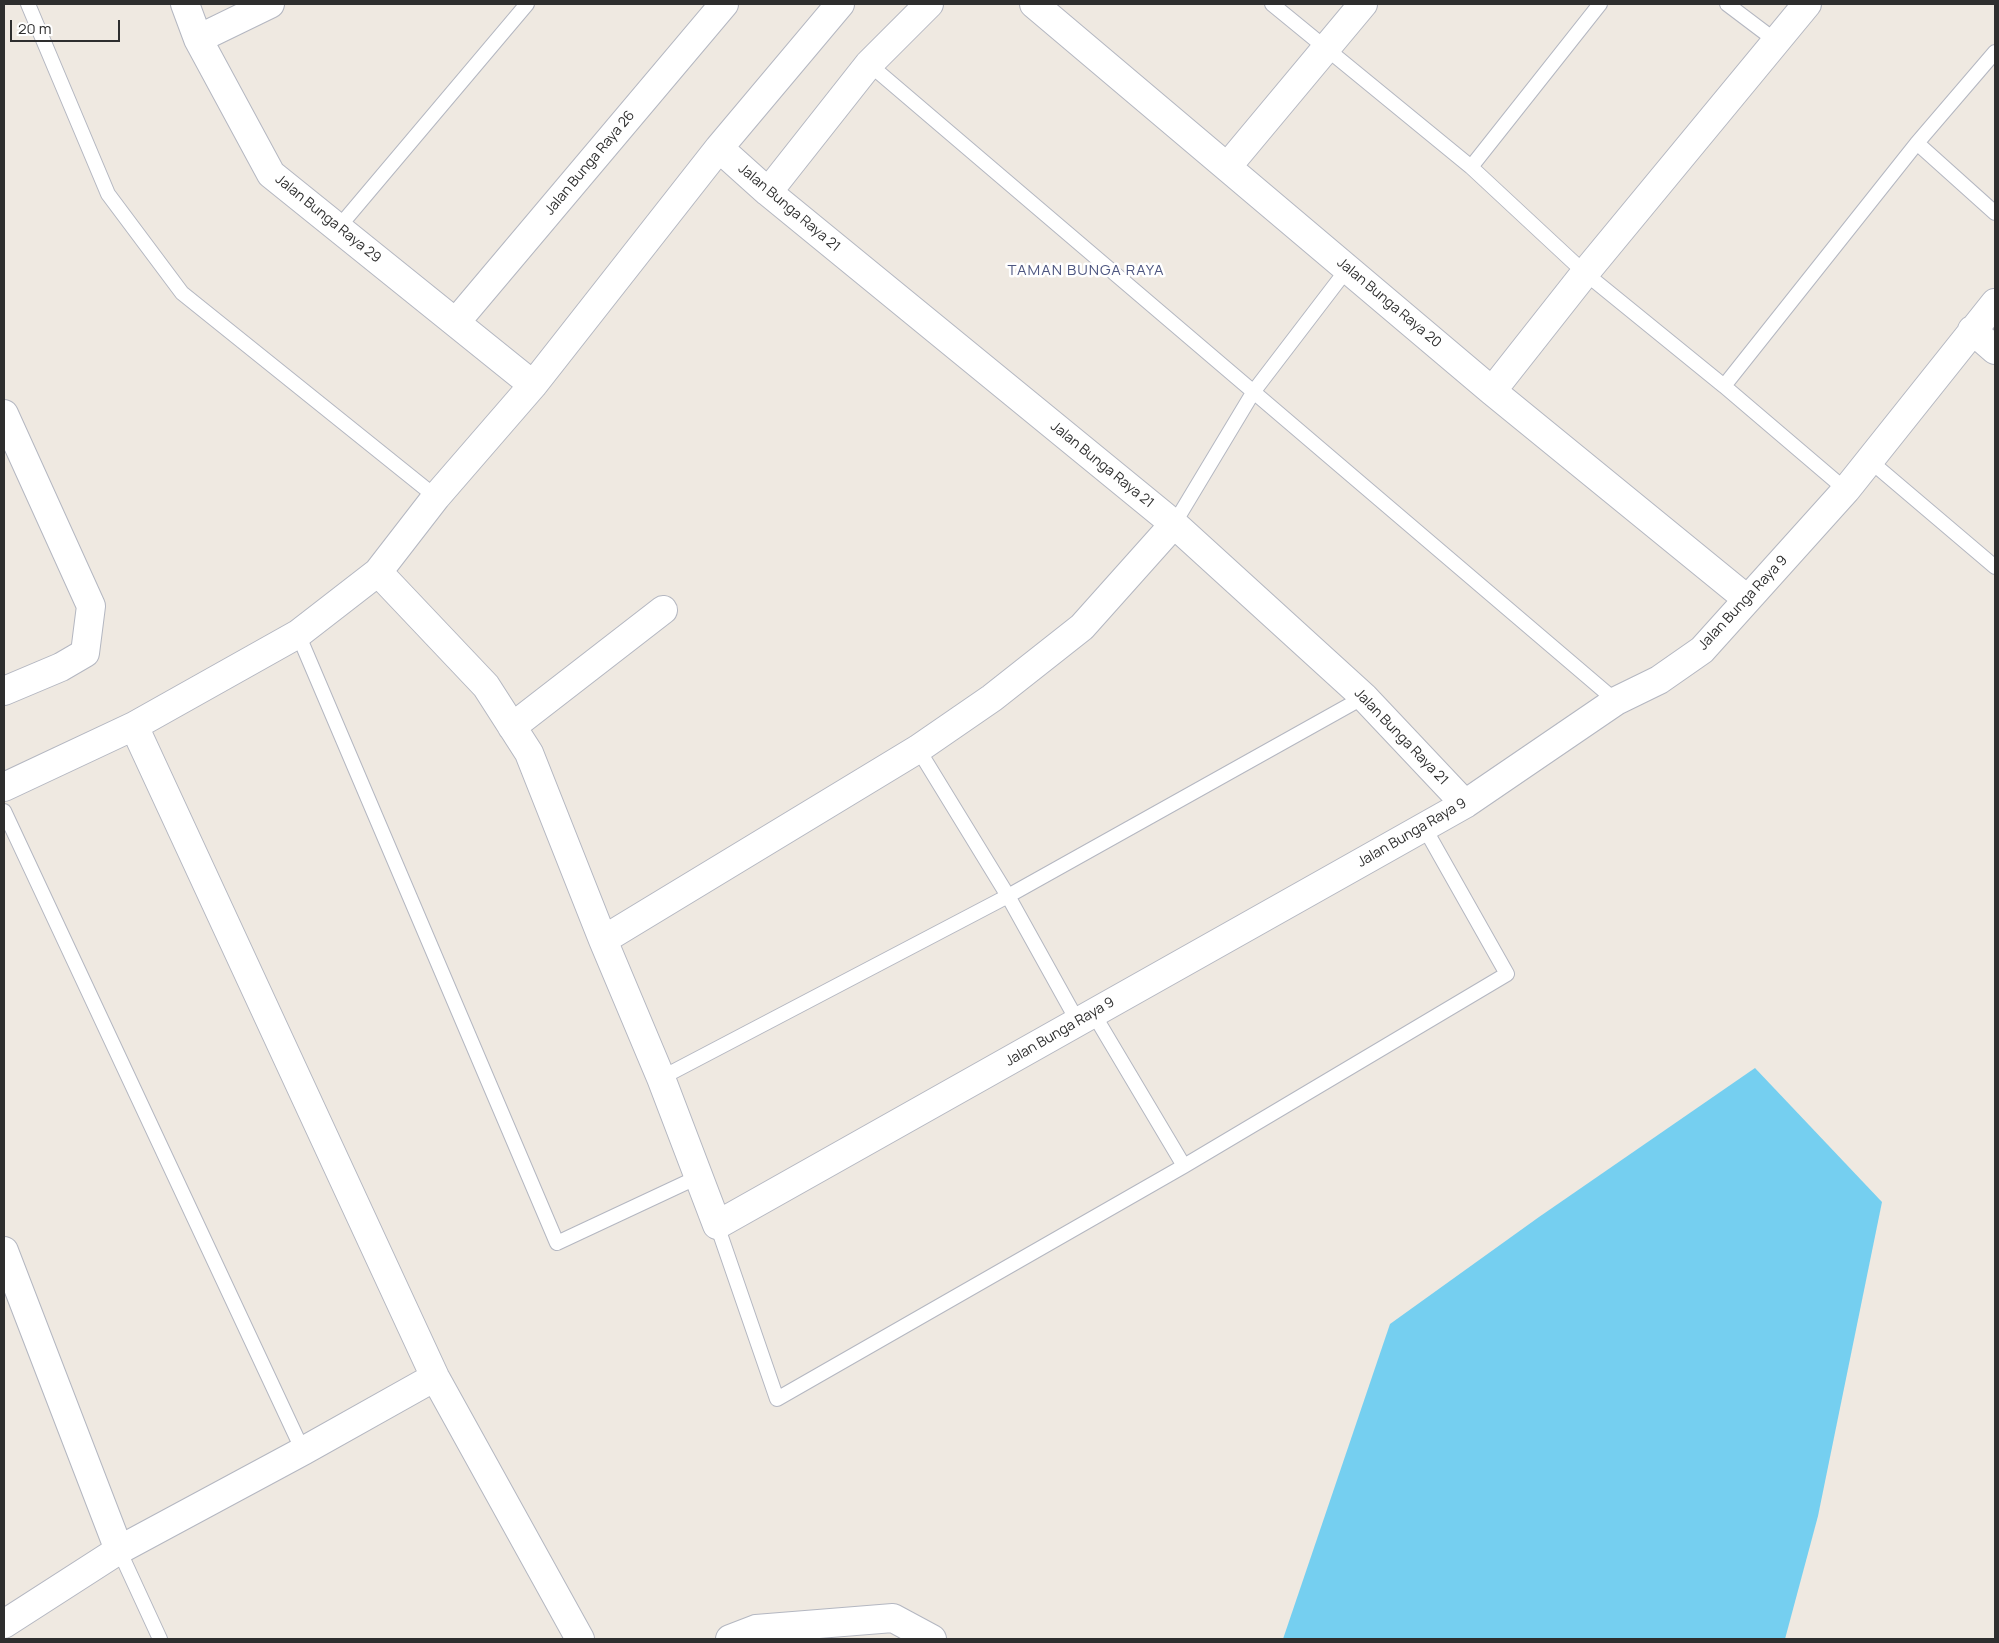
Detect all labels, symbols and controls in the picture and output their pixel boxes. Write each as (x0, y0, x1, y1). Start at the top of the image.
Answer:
scale bar (12, 10, 122, 42)
text: 20 m (18, 18, 51, 39)
street label: Jalan Bunga Raya 26 (541, 107, 639, 219)
street label: Jalan Bunga Raya 21 (735, 160, 843, 256)
street label: Jalan Bunga Raya 29 (272, 171, 384, 267)
street label: Jalan Bunga Raya 20 (1333, 254, 1445, 352)
district label: TAMAN BUNGA RAYA (1005, 262, 1167, 280)
street label: Jalan Bunga Raya 21 (1047, 418, 1157, 512)
street label: Jalan Bunga Raya 9 (1695, 552, 1791, 654)
street label: Jalan Bunga Raya 21 (1351, 685, 1451, 789)
street label: Jalan Bunga Raya 9 (1355, 795, 1469, 871)
street label: Jalan Bunga Raya 9 (1003, 994, 1117, 1070)

